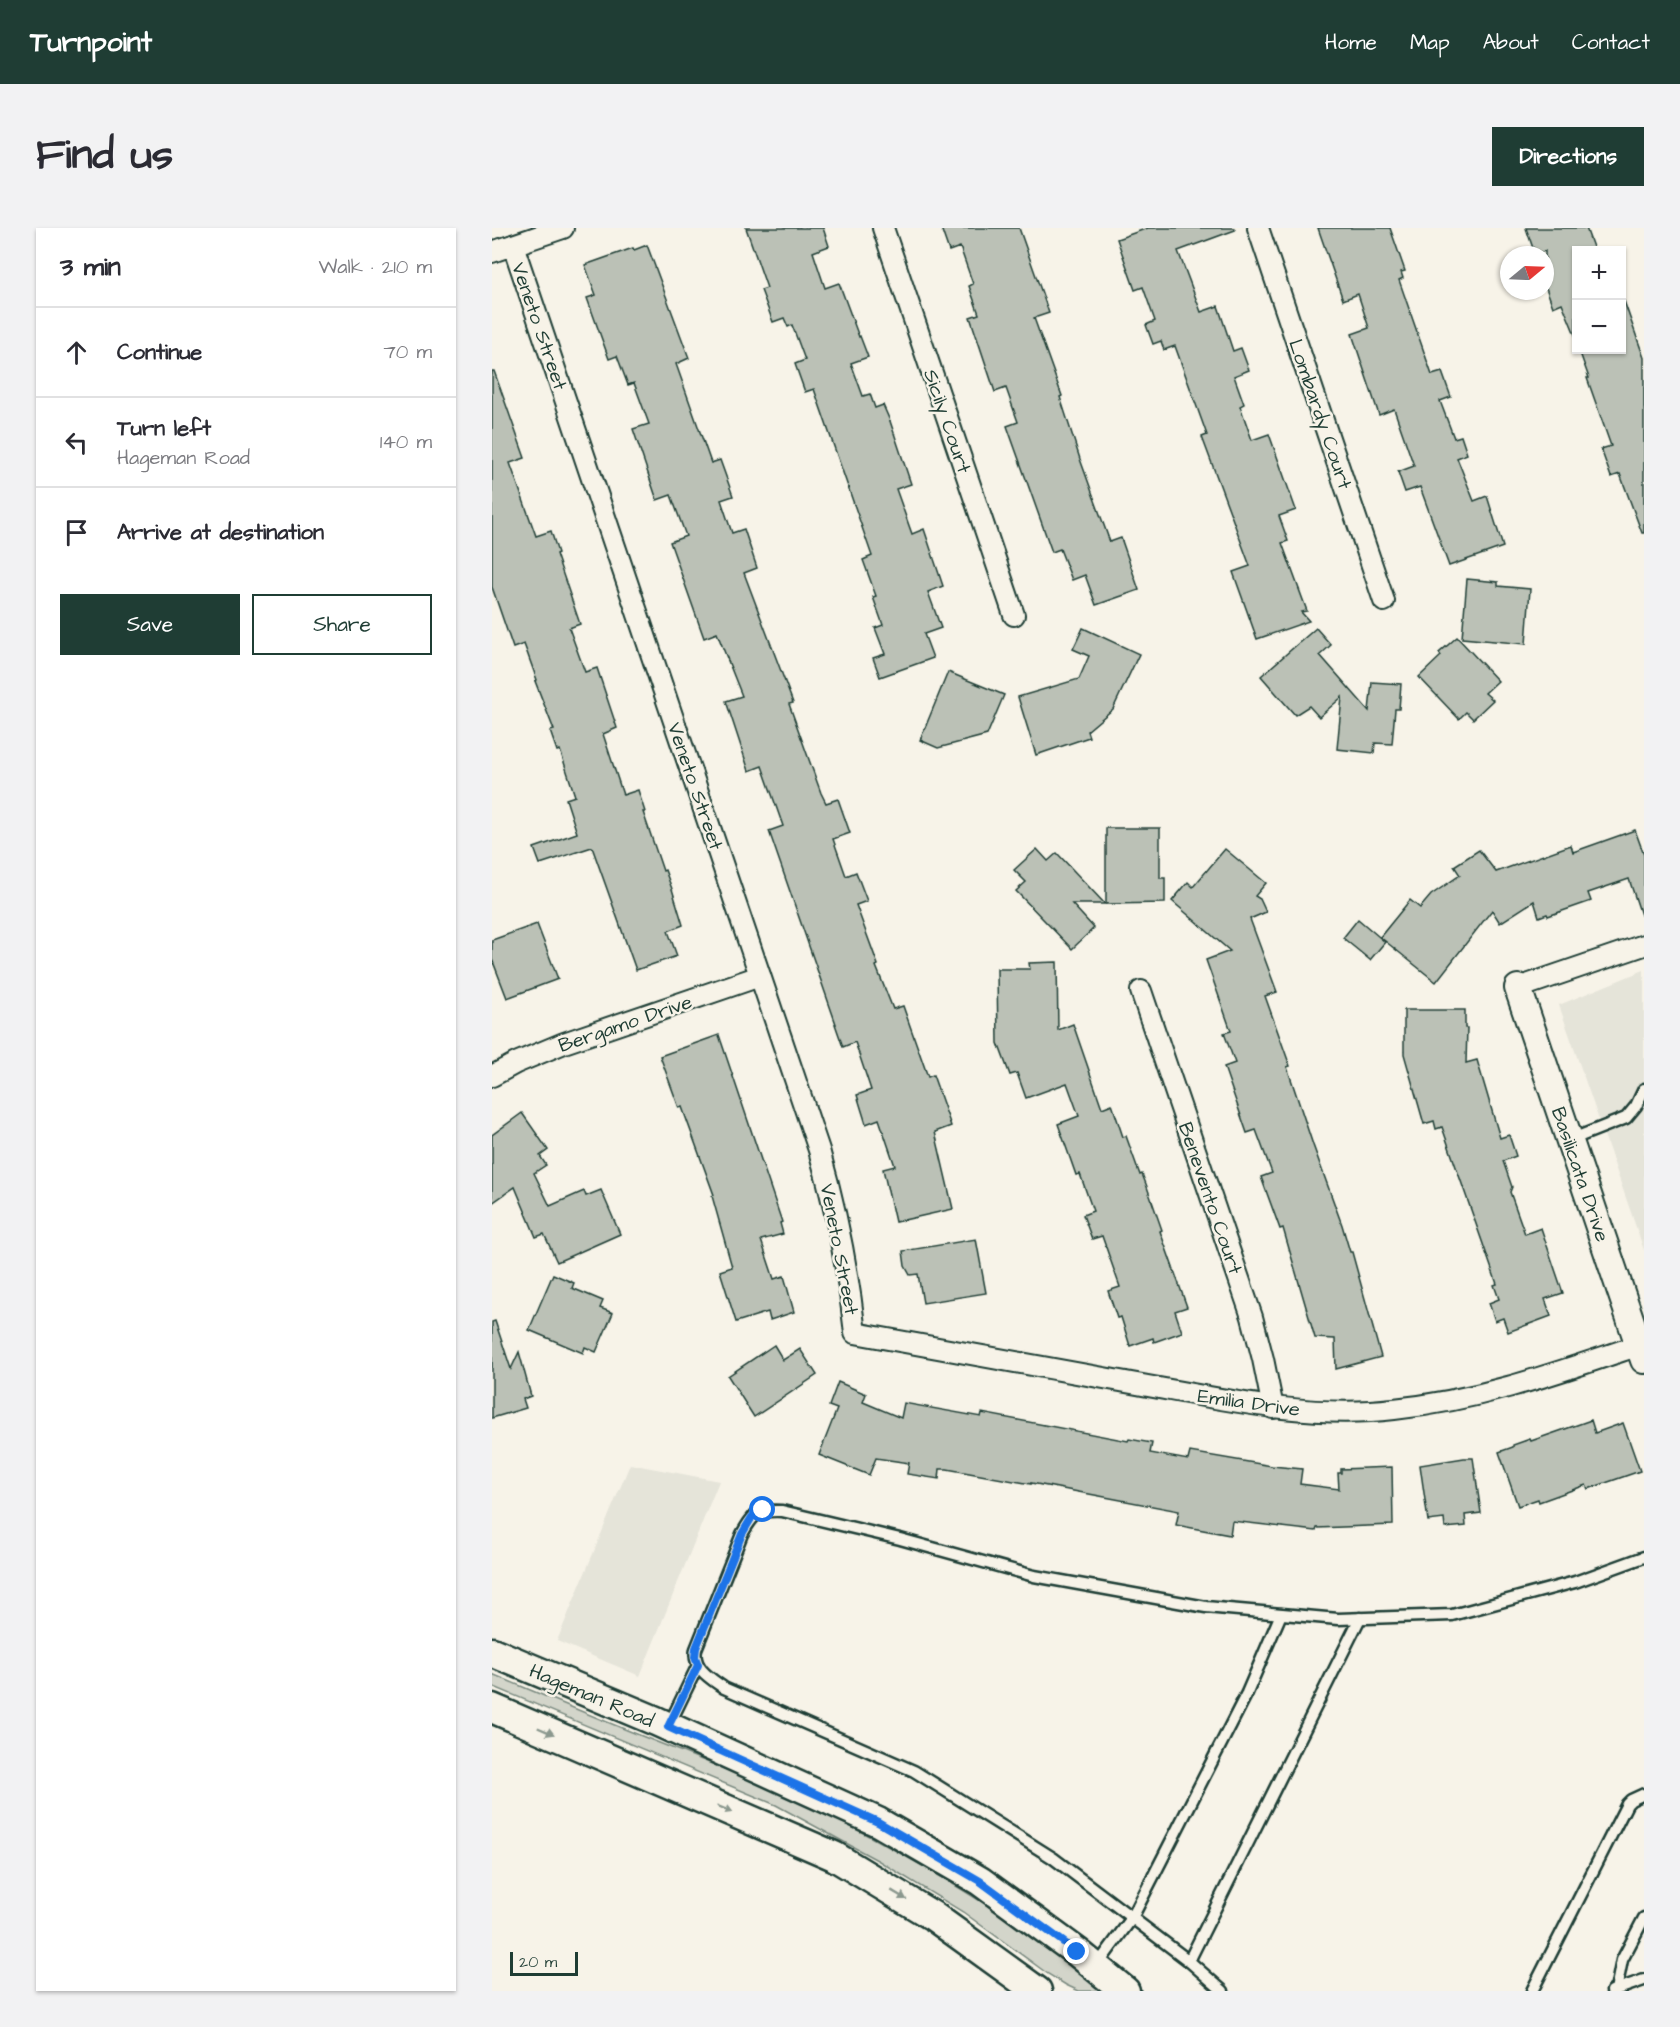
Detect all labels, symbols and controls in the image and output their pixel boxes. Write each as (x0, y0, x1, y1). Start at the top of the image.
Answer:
text: Turnpoint (30, 23, 152, 62)
text: Home (1325, 28, 1377, 57)
text: Map (1410, 28, 1450, 57)
text: About (1483, 28, 1539, 57)
text: Contact (1572, 28, 1650, 57)
text: Find us (36, 127, 173, 185)
button: Directions (1492, 127, 1644, 186)
north arrow (1500, 246, 1554, 300)
map controls (1572, 246, 1626, 354)
button: + (1572, 246, 1626, 300)
text: 3 min (60, 249, 121, 285)
text: Walk · 210 m (319, 253, 432, 281)
street label: Veneto Street (504, 259, 574, 394)
button: − (1572, 300, 1626, 354)
icon: ahead (60, 336, 93, 369)
street label: Lombardy Court (1280, 336, 1359, 493)
text: Continue (117, 337, 202, 368)
text: 70 m (384, 338, 432, 366)
street label: Sicily Court (915, 366, 978, 477)
text: Turn left (117, 413, 211, 444)
icon: left (60, 426, 93, 459)
text: 140 m (380, 428, 432, 456)
text: Hageman Road (117, 444, 250, 472)
icon: arrive (60, 516, 93, 549)
text: Arrive at destination (117, 517, 324, 548)
button: Save (60, 594, 240, 655)
button: Share (252, 594, 432, 655)
street label: Veneto Street (660, 719, 730, 854)
street label: Bergamo Drive (555, 988, 696, 1061)
street label: Basilicata Drive (1544, 1103, 1616, 1246)
street label: Benevento Court (1171, 1119, 1249, 1278)
street label: Veneto Street (813, 1181, 865, 1317)
street label: Emilia Drive (1196, 1382, 1302, 1424)
route start (749, 1496, 775, 1522)
street label: Hageman Road (524, 1657, 658, 1736)
one-way arrow (537, 1726, 555, 1736)
one-way arrow (716, 1804, 734, 1814)
one-way arrow (891, 1890, 907, 1901)
route end (1063, 1938, 1089, 1964)
scale bar (510, 1949, 578, 1976)
text: 20 m (519, 1951, 557, 1973)

